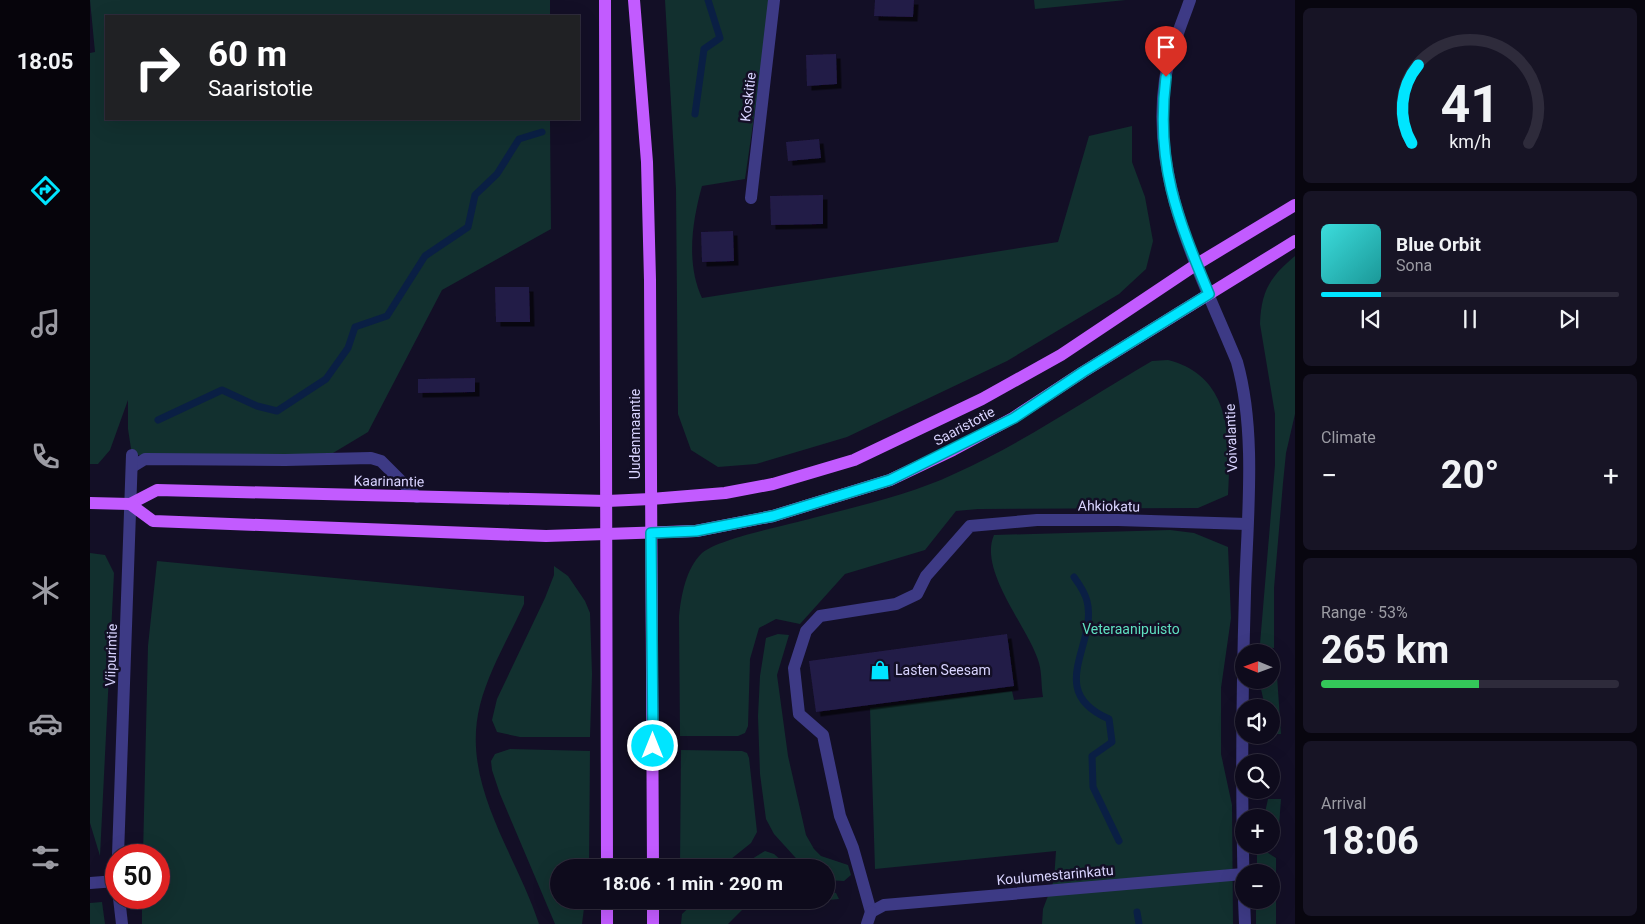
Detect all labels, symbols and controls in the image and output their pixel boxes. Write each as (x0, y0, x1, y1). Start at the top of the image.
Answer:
pin (1145, 26, 1187, 77)
icon: arrive (1152, 33, 1180, 61)
text: 60 m (208, 34, 287, 75)
icon: right (125, 35, 190, 100)
text: 18:05 (17, 49, 73, 74)
street label: Koskitie (737, 71, 759, 123)
text: 41 (1440, 74, 1500, 135)
text: Saaristotie (208, 76, 313, 101)
text: km/h (1449, 131, 1491, 152)
icon: directions (28, 173, 63, 208)
text: Blue Orbit (1396, 233, 1481, 256)
text: Sona (1396, 256, 1432, 275)
icon: previous (1357, 305, 1385, 333)
icon: pause (1456, 305, 1484, 333)
icon: next (1555, 305, 1583, 333)
icon: music (28, 306, 63, 341)
street label: Uudenmaantie (627, 389, 643, 479)
street label: Saaristotie (931, 403, 997, 449)
street label: Voivalantie (1222, 404, 1240, 472)
text: Climate (1321, 428, 1376, 447)
icon: phone (28, 439, 63, 474)
text: 20° (1441, 453, 1499, 497)
text: − (1321, 459, 1337, 492)
text: + (1603, 459, 1619, 492)
street label: Kaarinantie (354, 472, 424, 490)
street label: Ahkiokatu (1078, 497, 1140, 515)
icon: climate (28, 573, 63, 608)
text: Range · 53% (1321, 603, 1408, 622)
park label: Veteraanipuisto (1082, 621, 1180, 637)
street label: Viipurintie (102, 623, 120, 687)
text: 265 km (1321, 628, 1449, 672)
north arrow (1235, 644, 1280, 689)
map controls (1235, 644, 1280, 909)
shop icon: Lasten Seesam (869, 659, 891, 681)
place label: Lasten Seesam (895, 662, 991, 678)
button: sound (1235, 699, 1280, 744)
icon: car (28, 706, 63, 741)
position arrow (626, 719, 678, 771)
button: search (1235, 754, 1280, 799)
text: Arrival (1321, 794, 1366, 813)
button: + (1235, 809, 1280, 854)
text: 18:06 (1321, 819, 1419, 863)
icon: filters (28, 840, 63, 875)
speed limit sign: 50 (105, 844, 170, 909)
street label: Koulumestarinkatu (996, 862, 1114, 888)
button: − (1235, 864, 1280, 909)
text: 18:06 · 1 min · 290 m (602, 872, 783, 895)

